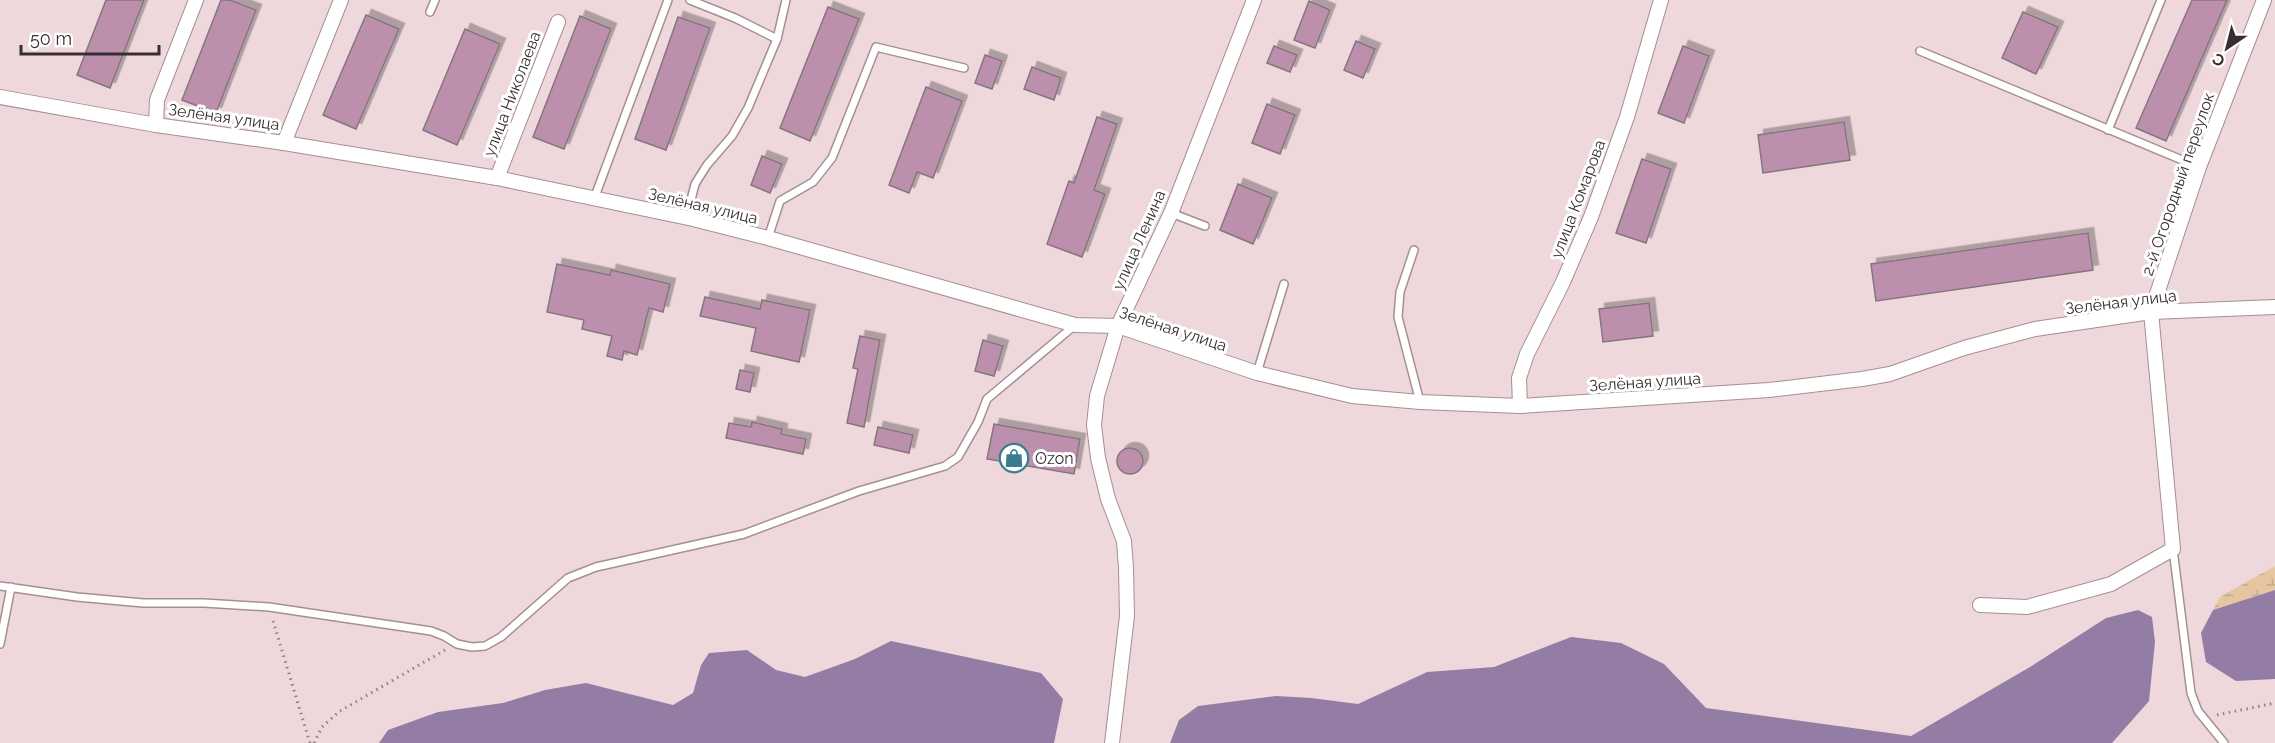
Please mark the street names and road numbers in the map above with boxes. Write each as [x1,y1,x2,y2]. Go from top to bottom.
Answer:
street label: улица Николаева [479,29,545,159]
street label: 2-й Огородный переулок [2138,90,2218,278]
street label: Зелёная улица [167,100,281,134]
street label: улица Комарова [1547,137,1609,261]
street label: Зелёная улица [646,184,760,228]
street label: улица Ленина [1109,187,1169,293]
street label: Зелёная улица [2064,286,2178,318]
street label: Зелёная улица [1117,303,1229,355]
street label: Зелёная улица [1589,369,1701,395]

